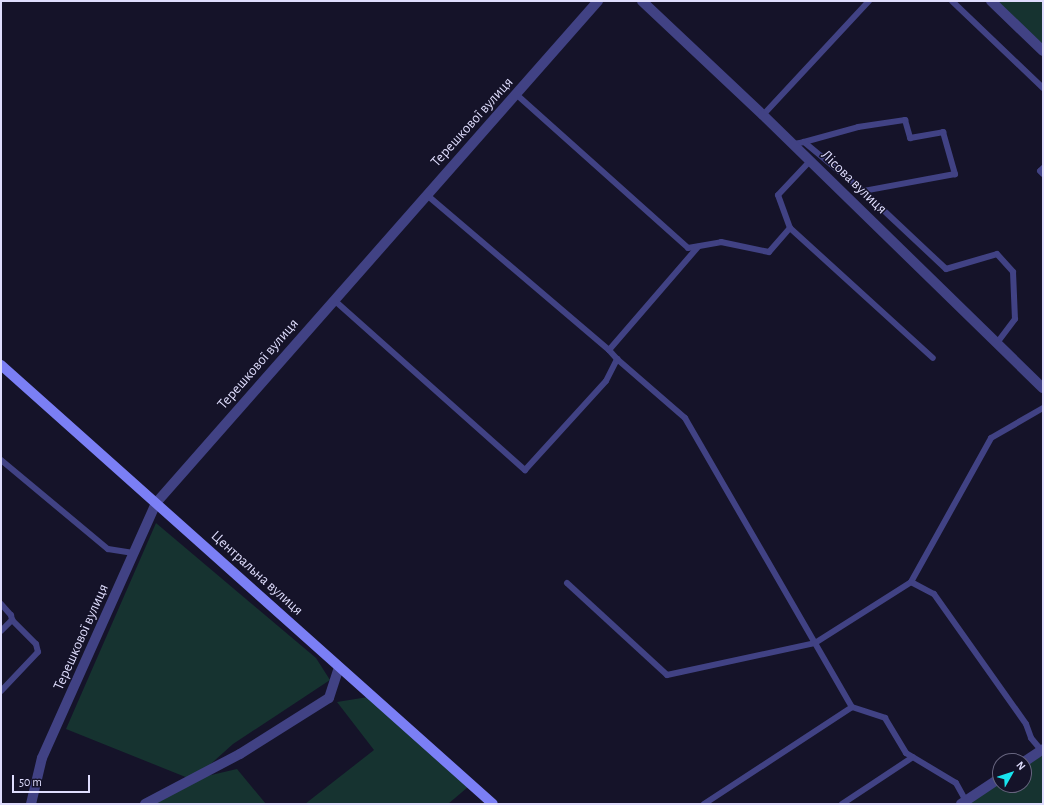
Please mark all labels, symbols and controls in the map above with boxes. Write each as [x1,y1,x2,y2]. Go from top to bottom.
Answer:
street label: Терешкової вулиця [427,73,517,171]
street label: Лісова вулиця [817,146,891,218]
street label: Терешкової вулиця [214,315,302,413]
street label: Центральна вулиця [207,527,307,619]
street label: Терешкової вулиця [49,581,113,693]
north arrow [992,753,1032,793]
text: N [1014,759,1028,772]
scale bar [14,767,92,793]
text: 50 m [19,776,42,788]

